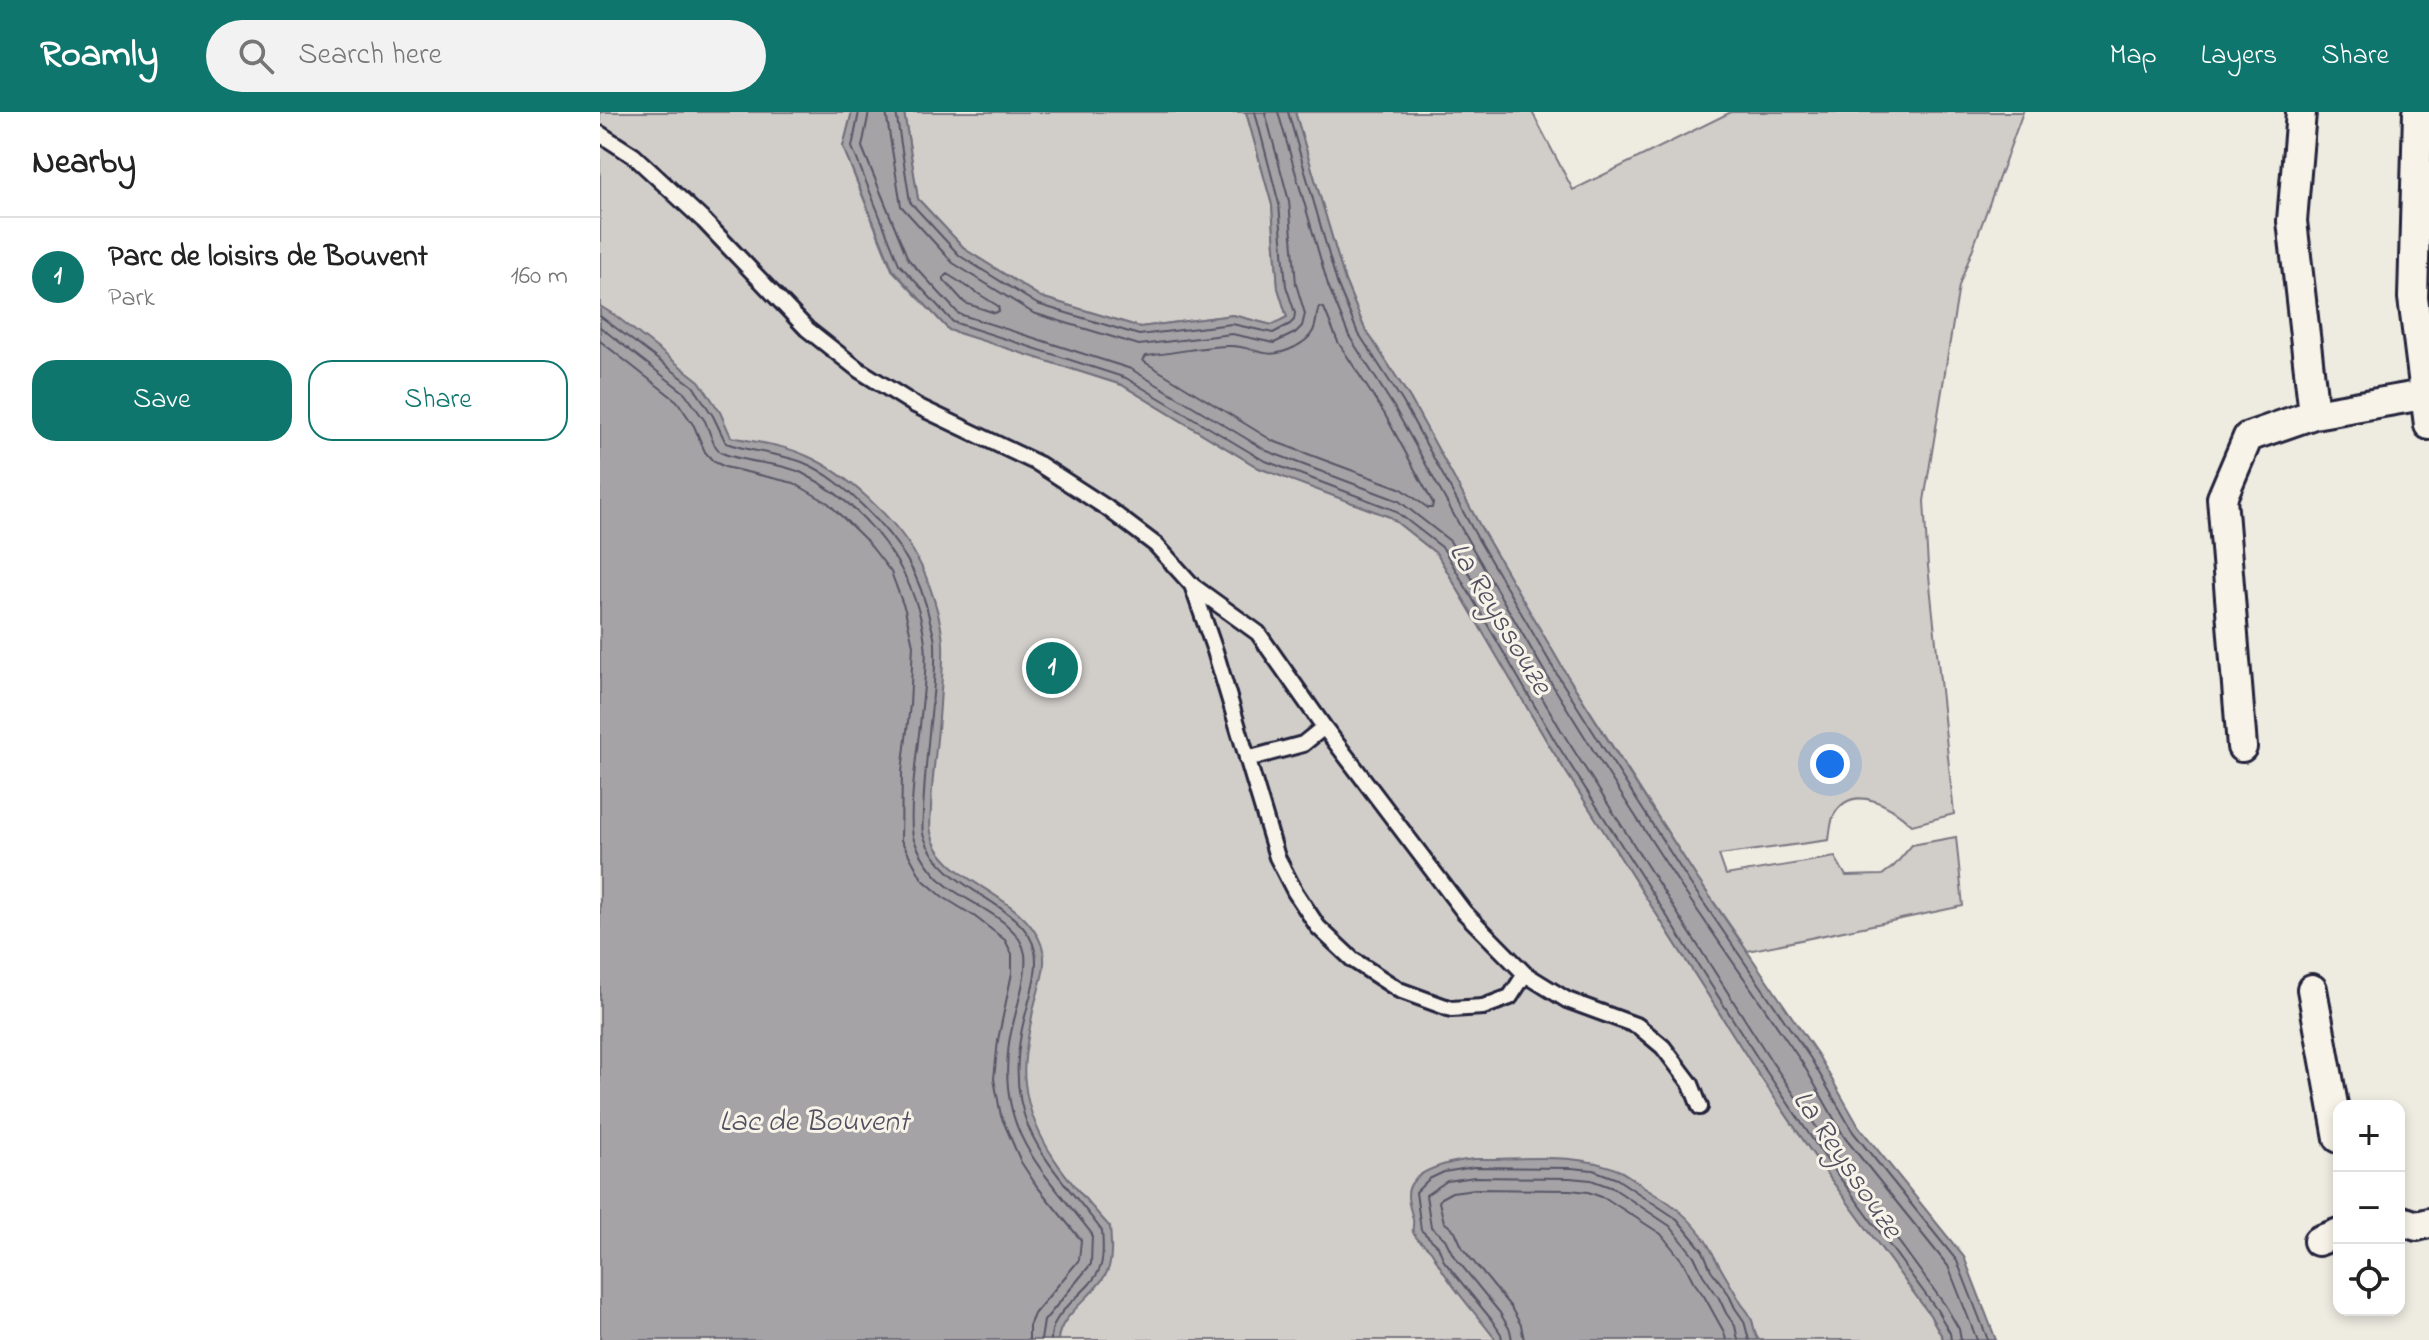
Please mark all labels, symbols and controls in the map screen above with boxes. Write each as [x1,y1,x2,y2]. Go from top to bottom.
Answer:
search box [206,20,766,92]
text: Roamly [40,28,158,84]
icon: search [234,34,278,78]
text: Search here [298,34,442,78]
text: Map [2109,36,2157,77]
text: Layers [2201,36,2277,77]
text: Share [2321,36,2389,77]
text: Nearby [32,139,136,189]
text: Parc de loisirs de Bouvent [108,236,428,280]
text: 1 [54,258,62,296]
text: 160 m [510,258,568,296]
text: Park [108,280,155,318]
button: Save [32,360,292,441]
button: Share [308,360,568,441]
water label: La Reyssouze [1436,534,1563,705]
pin: 1 [1026,638,1078,698]
your location [1810,744,1850,784]
water label: La Reyssouze [1780,1082,1913,1249]
map controls [2333,1100,2405,1316]
button: + [2333,1100,2405,1172]
water label: Lac de Bouvent [719,1101,912,1145]
button: − [2333,1172,2405,1244]
button: locate [2333,1244,2405,1316]

